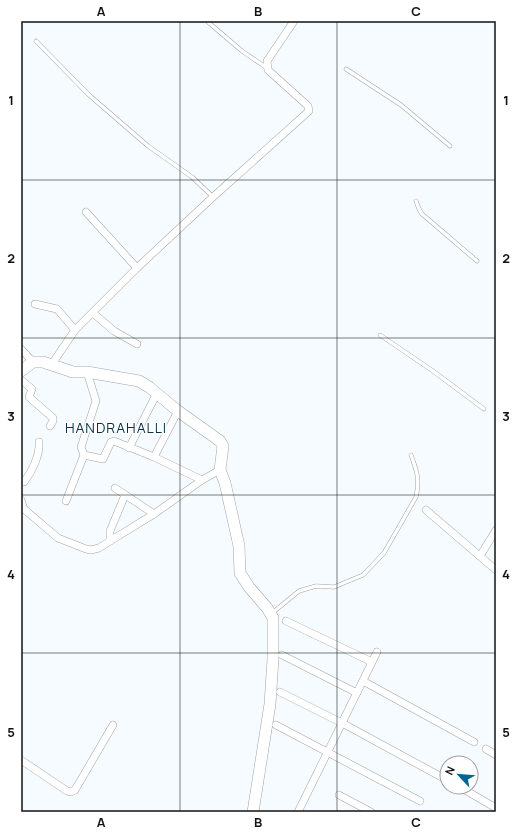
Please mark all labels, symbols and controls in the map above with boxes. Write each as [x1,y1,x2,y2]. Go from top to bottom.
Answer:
text: A [97,2,106,20]
text: B [254,2,262,20]
text: C [411,2,421,20]
text: 1 [8,91,14,109]
text: 1 [503,91,509,109]
text: 2 [7,249,15,267]
text: 2 [502,249,510,267]
text: 3 [7,407,15,425]
text: 3 [502,407,510,425]
district label: HANDRAHALLI [65,418,167,437]
text: 4 [7,565,15,583]
text: 4 [502,565,510,583]
text: 5 [7,723,15,741]
text: 5 [502,723,510,741]
north arrow [439,755,479,795]
text: N [441,763,458,777]
text: A [97,813,106,831]
text: B [254,813,262,831]
text: C [411,813,421,831]

